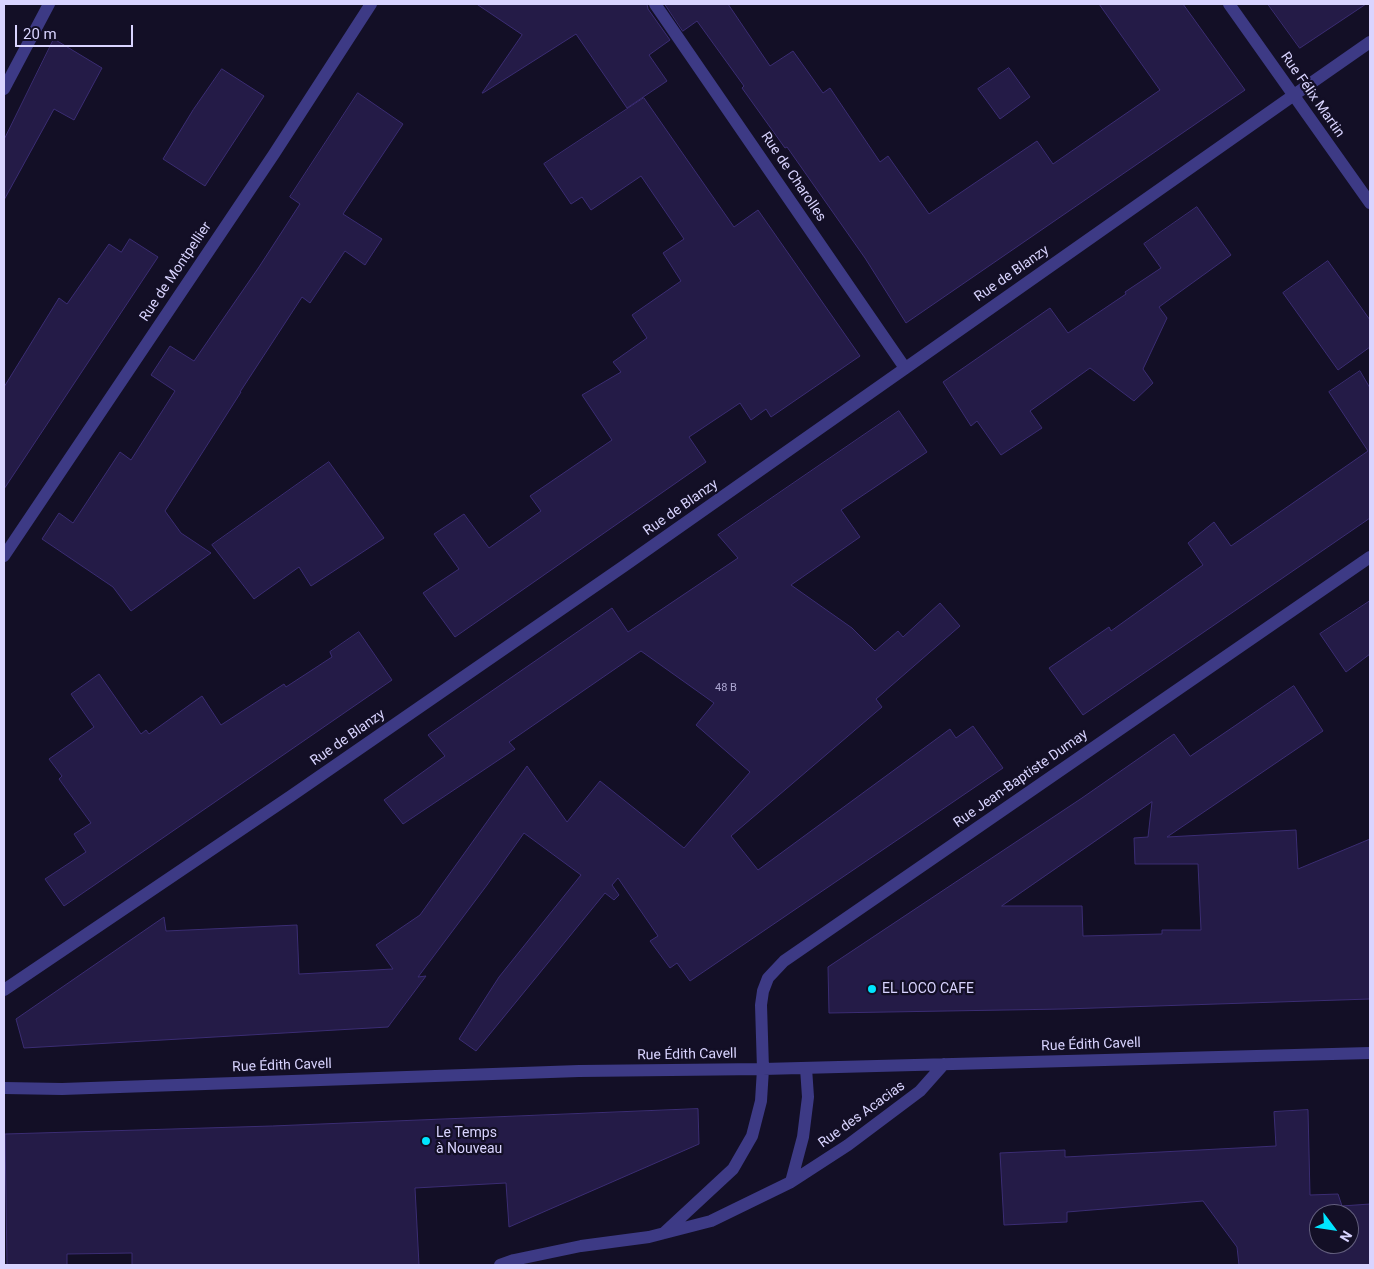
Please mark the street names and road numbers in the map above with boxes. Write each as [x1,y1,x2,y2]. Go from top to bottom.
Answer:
street label: Rue Félix Martin [1276,49,1348,141]
street label: Rue de Charolles [757,129,829,225]
street label: Rue de Montpellier [137,219,215,325]
street label: Rue de Blanzy [972,242,1052,306]
street label: Rue de Blanzy [641,476,721,540]
street label: Rue de Blanzy [308,706,388,770]
street label: Rue Jean-Baptiste Dumay [951,726,1091,832]
street label: Rue Édith Cavell [1041,1035,1141,1055]
street label: Rue Édith Cavell [637,1046,737,1064]
street label: Rue Édith Cavell [232,1056,332,1076]
street label: Rue des Acacias [815,1078,909,1152]

